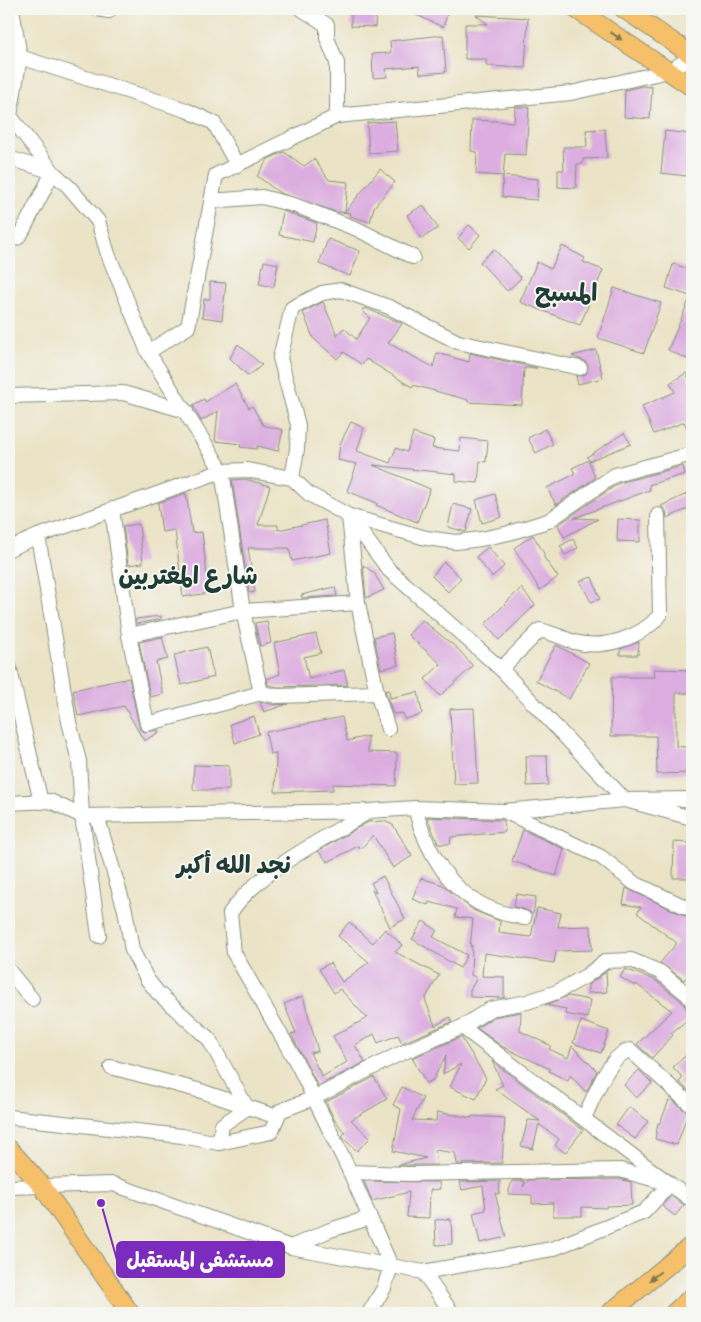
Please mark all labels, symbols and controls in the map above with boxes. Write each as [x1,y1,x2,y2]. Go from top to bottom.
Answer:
one-way arrow [609,31,623,41]
district label: المسبح [535,278,597,308]
district label: شارع المغتربين [118,561,258,593]
district label: نجد الله أكبر [175,850,291,879]
callout: مستشفى المستقبل [117,1242,284,1277]
text: مستشفى المستقبل [126,1248,274,1273]
one-way arrow [648,1270,661,1281]

